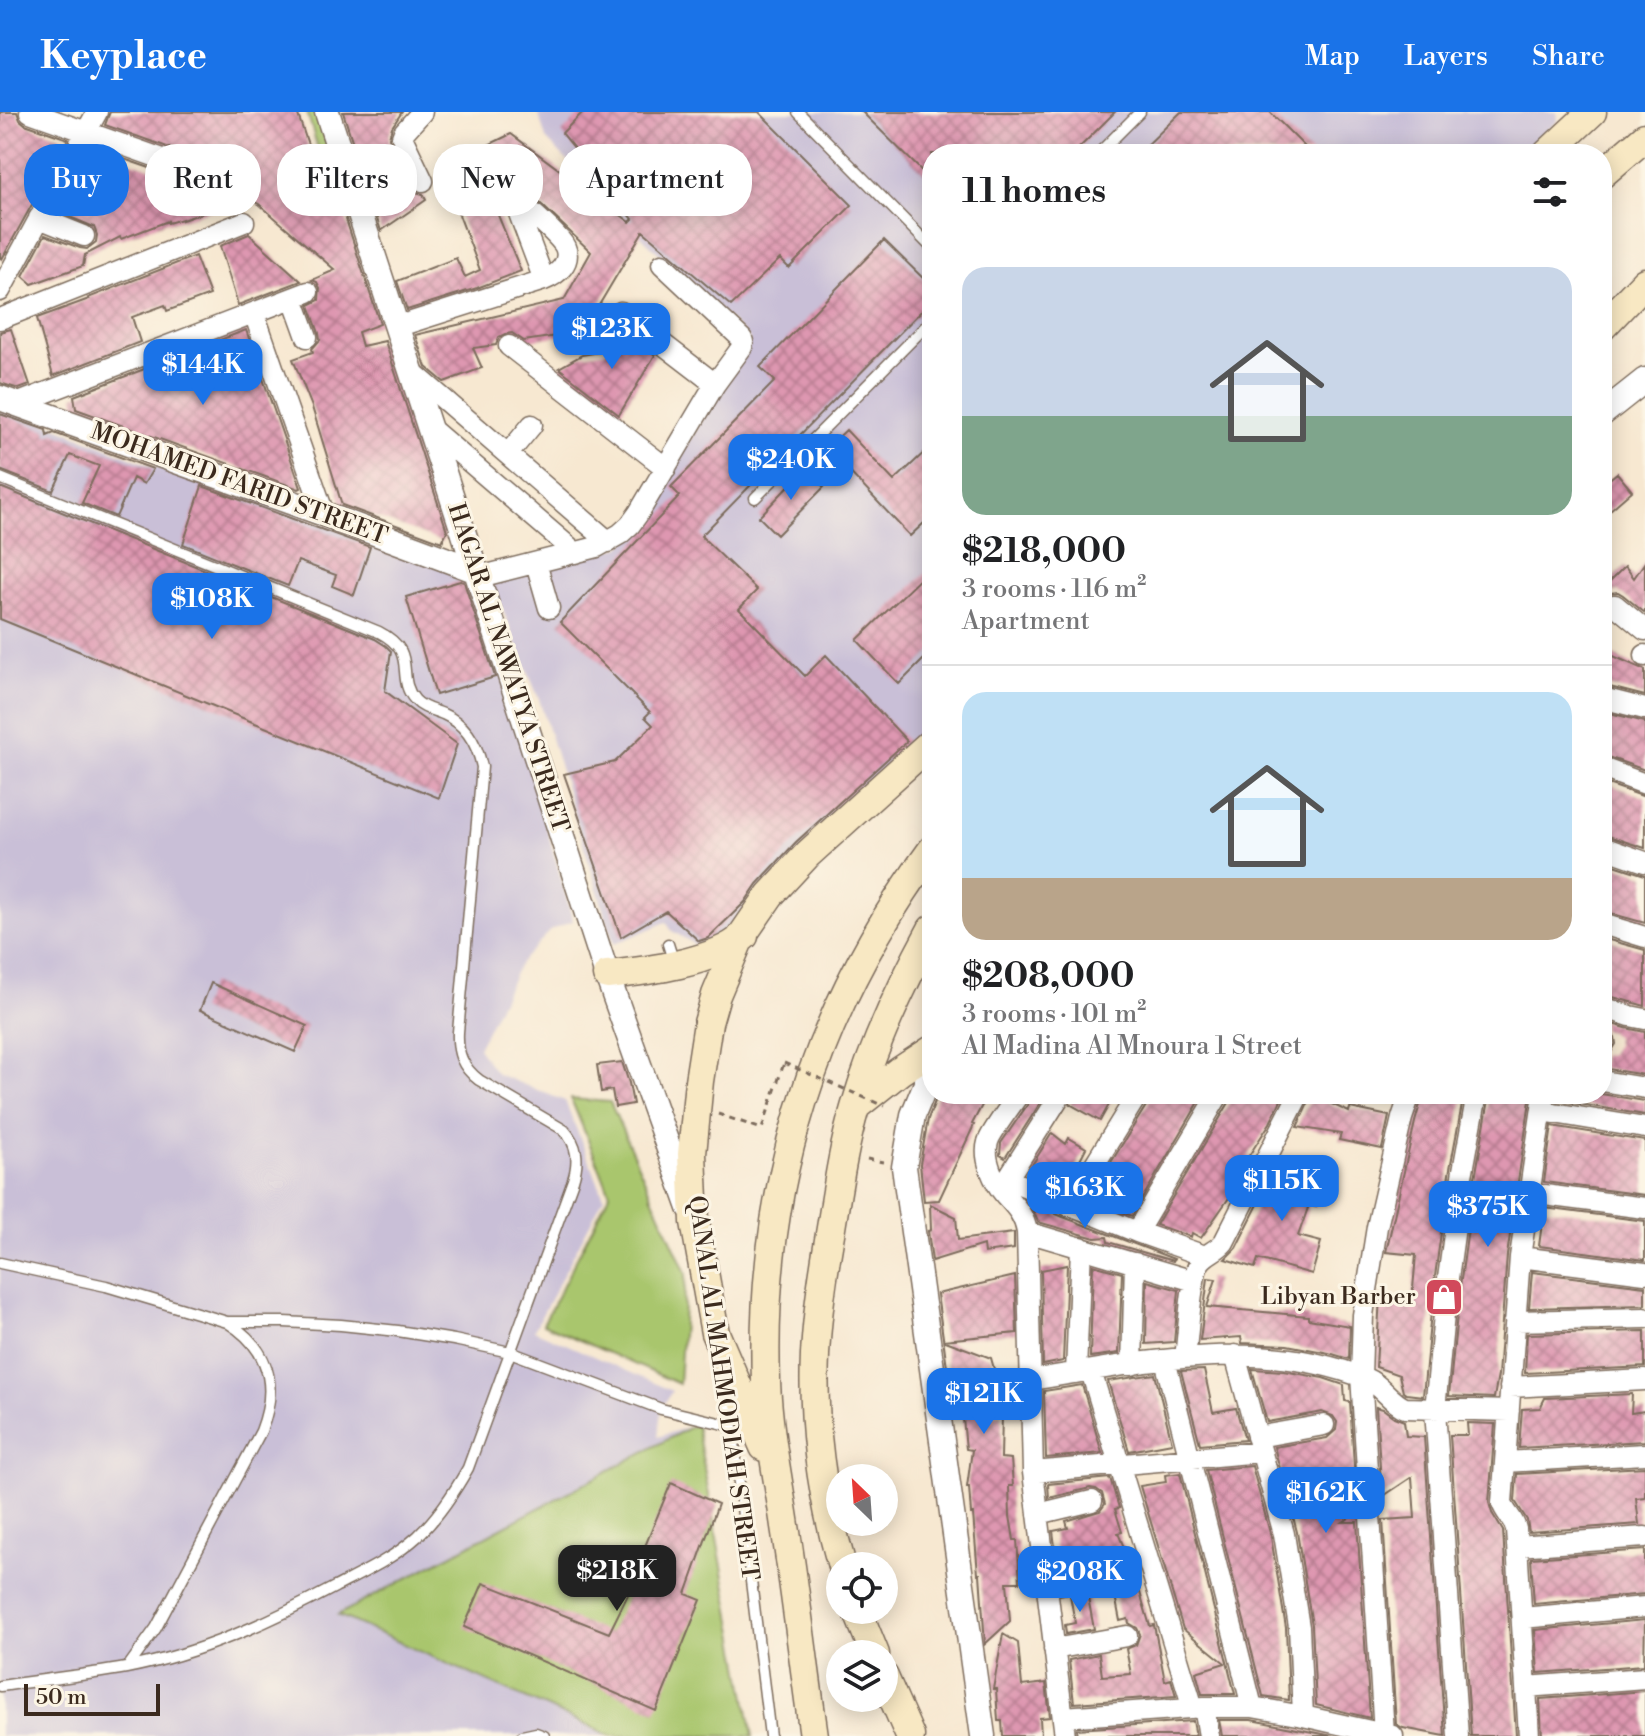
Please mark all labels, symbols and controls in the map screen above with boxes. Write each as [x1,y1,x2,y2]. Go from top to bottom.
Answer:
text: Keyplace [40,33,207,80]
text: Map [1305,39,1360,74]
text: Layers [1404,39,1488,74]
text: Share [1532,39,1605,74]
chip: Buy [24,144,129,216]
chip: Rent [145,144,261,216]
chip: Filters [277,144,417,216]
chip: New [433,144,543,216]
chip: Apartment [559,144,752,216]
icon: filters [1528,170,1572,214]
text: 11 homes [962,171,1106,213]
pin: $123K [556,303,668,371]
text: $123K [571,313,653,345]
icon: home [1195,319,1339,463]
pin: $144K [147,339,259,407]
text: $144K [161,349,245,381]
street label: MOHAMED FARID STREET [87,416,391,552]
pin: $240K [735,434,847,502]
text: $240K [746,444,836,476]
street label: HAGAR AL NAWATYA STREET [441,500,576,836]
text: $218,000 [962,531,1126,573]
pin: $108K [156,573,268,641]
text: 3 rooms · 116 m² [962,573,1146,605]
text: $108K [170,583,254,615]
text: Apartment [962,605,1090,637]
icon: home [1195,744,1339,888]
text: $208,000 [962,956,1134,998]
text: 3 rooms · 101 m² [962,998,1146,1030]
text: Al Madina Al Mnoura 1 Street [962,1030,1302,1062]
pin: $115K [1226,1155,1338,1223]
pin: $163K [1029,1162,1141,1230]
text: $115K [1243,1165,1321,1197]
text: $163K [1045,1172,1125,1204]
pin: $375K [1432,1181,1544,1249]
text: $375K [1447,1191,1529,1223]
street label: QANAL AL MAHMODIAH STREET [681,1194,765,1582]
shop icon: Libyan Barber [1423,1276,1465,1318]
place label: Libyan Barber [1260,1282,1416,1312]
pin: $121K [928,1368,1040,1436]
text: $121K [945,1378,1023,1410]
north arrow [826,1464,898,1536]
map controls [826,1464,898,1712]
pin: $162K [1270,1467,1382,1535]
text: $162K [1286,1477,1366,1509]
pin: $218K [561,1545,673,1613]
pin: $208K [1024,1546,1136,1614]
button: locate [826,1552,898,1624]
text: $218K [576,1555,658,1587]
text: $208K [1036,1556,1124,1588]
button: layers [826,1640,898,1712]
scale bar [24,1680,160,1716]
text: 50 m [36,1684,87,1711]

